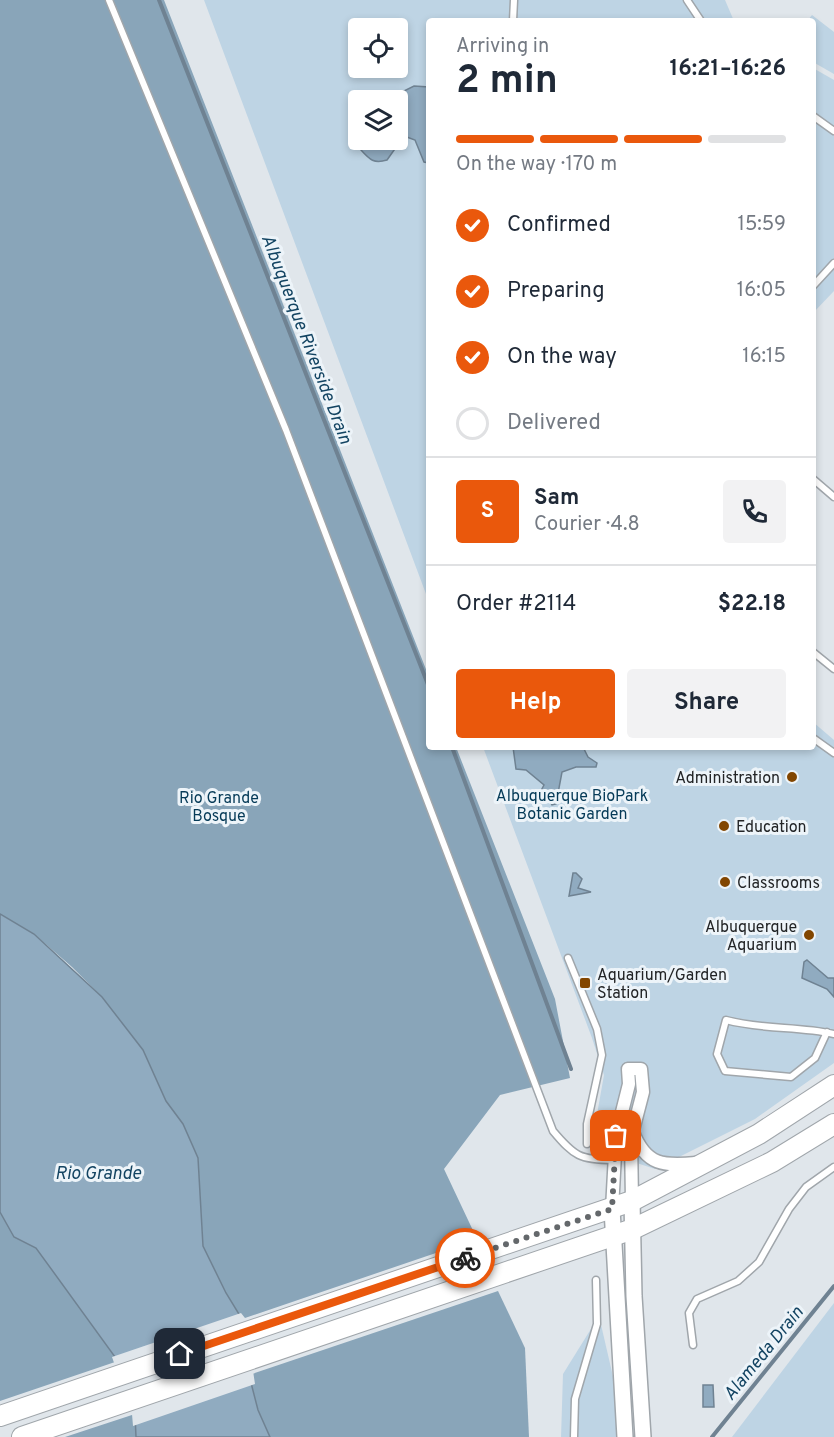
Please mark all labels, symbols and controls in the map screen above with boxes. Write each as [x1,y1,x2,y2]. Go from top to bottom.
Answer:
map controls [348,18,408,150]
button: locate [348,18,408,78]
text: Arriving in [456,34,549,60]
text: 16:21–16:26 [669,56,786,83]
text: 2 min [456,58,558,107]
button: layers [348,90,408,150]
text: On the way · 170 m [456,152,617,178]
icon: check [456,209,489,242]
text: Confirmed [507,212,611,239]
text: 15:59 [737,212,786,238]
water label: Albuquerque Riverside Drain [255,232,356,448]
icon: check [456,275,489,308]
text: Preparing [507,278,605,305]
text: 16:05 [737,278,786,304]
icon: check [456,341,489,374]
text: On the way [507,344,617,371]
text: 16:15 [742,344,786,370]
text: Delivered [507,410,601,437]
button: phone [723,480,786,543]
text: Sam [534,485,579,512]
text: S [481,498,494,525]
text: Courier · 4.8 [534,512,640,538]
text: Order #2114 [456,591,576,618]
text: $22.18 [718,591,786,618]
button: Help [456,669,615,738]
button: Share [627,669,786,738]
place label: Administration [675,769,780,789]
marker: Administration [785,770,799,784]
park label: Albuquerque BioPark Botanic Garden [496,787,648,825]
park label: Rio Grande Bosque [179,789,259,827]
place label: Education [736,818,807,838]
marker: Education [717,819,731,833]
place label: Classrooms [737,874,820,894]
marker: Classrooms [718,875,732,889]
place label: Albuquerque Aquarium [705,918,797,956]
marker: Albuquerque Aquarium [802,928,816,942]
place label: Aquarium/Garden Station [597,966,727,1004]
marker: Aquarium/Garden Station [578,976,592,990]
pin [590,1110,641,1161]
icon: bag [599,1119,632,1152]
water label: Rio Grande [55,1163,142,1186]
courier [435,1228,495,1288]
icon: bike [449,1242,482,1275]
water label: Alameda Drain [719,1302,809,1406]
pin [154,1328,205,1379]
icon: home [163,1337,196,1370]

